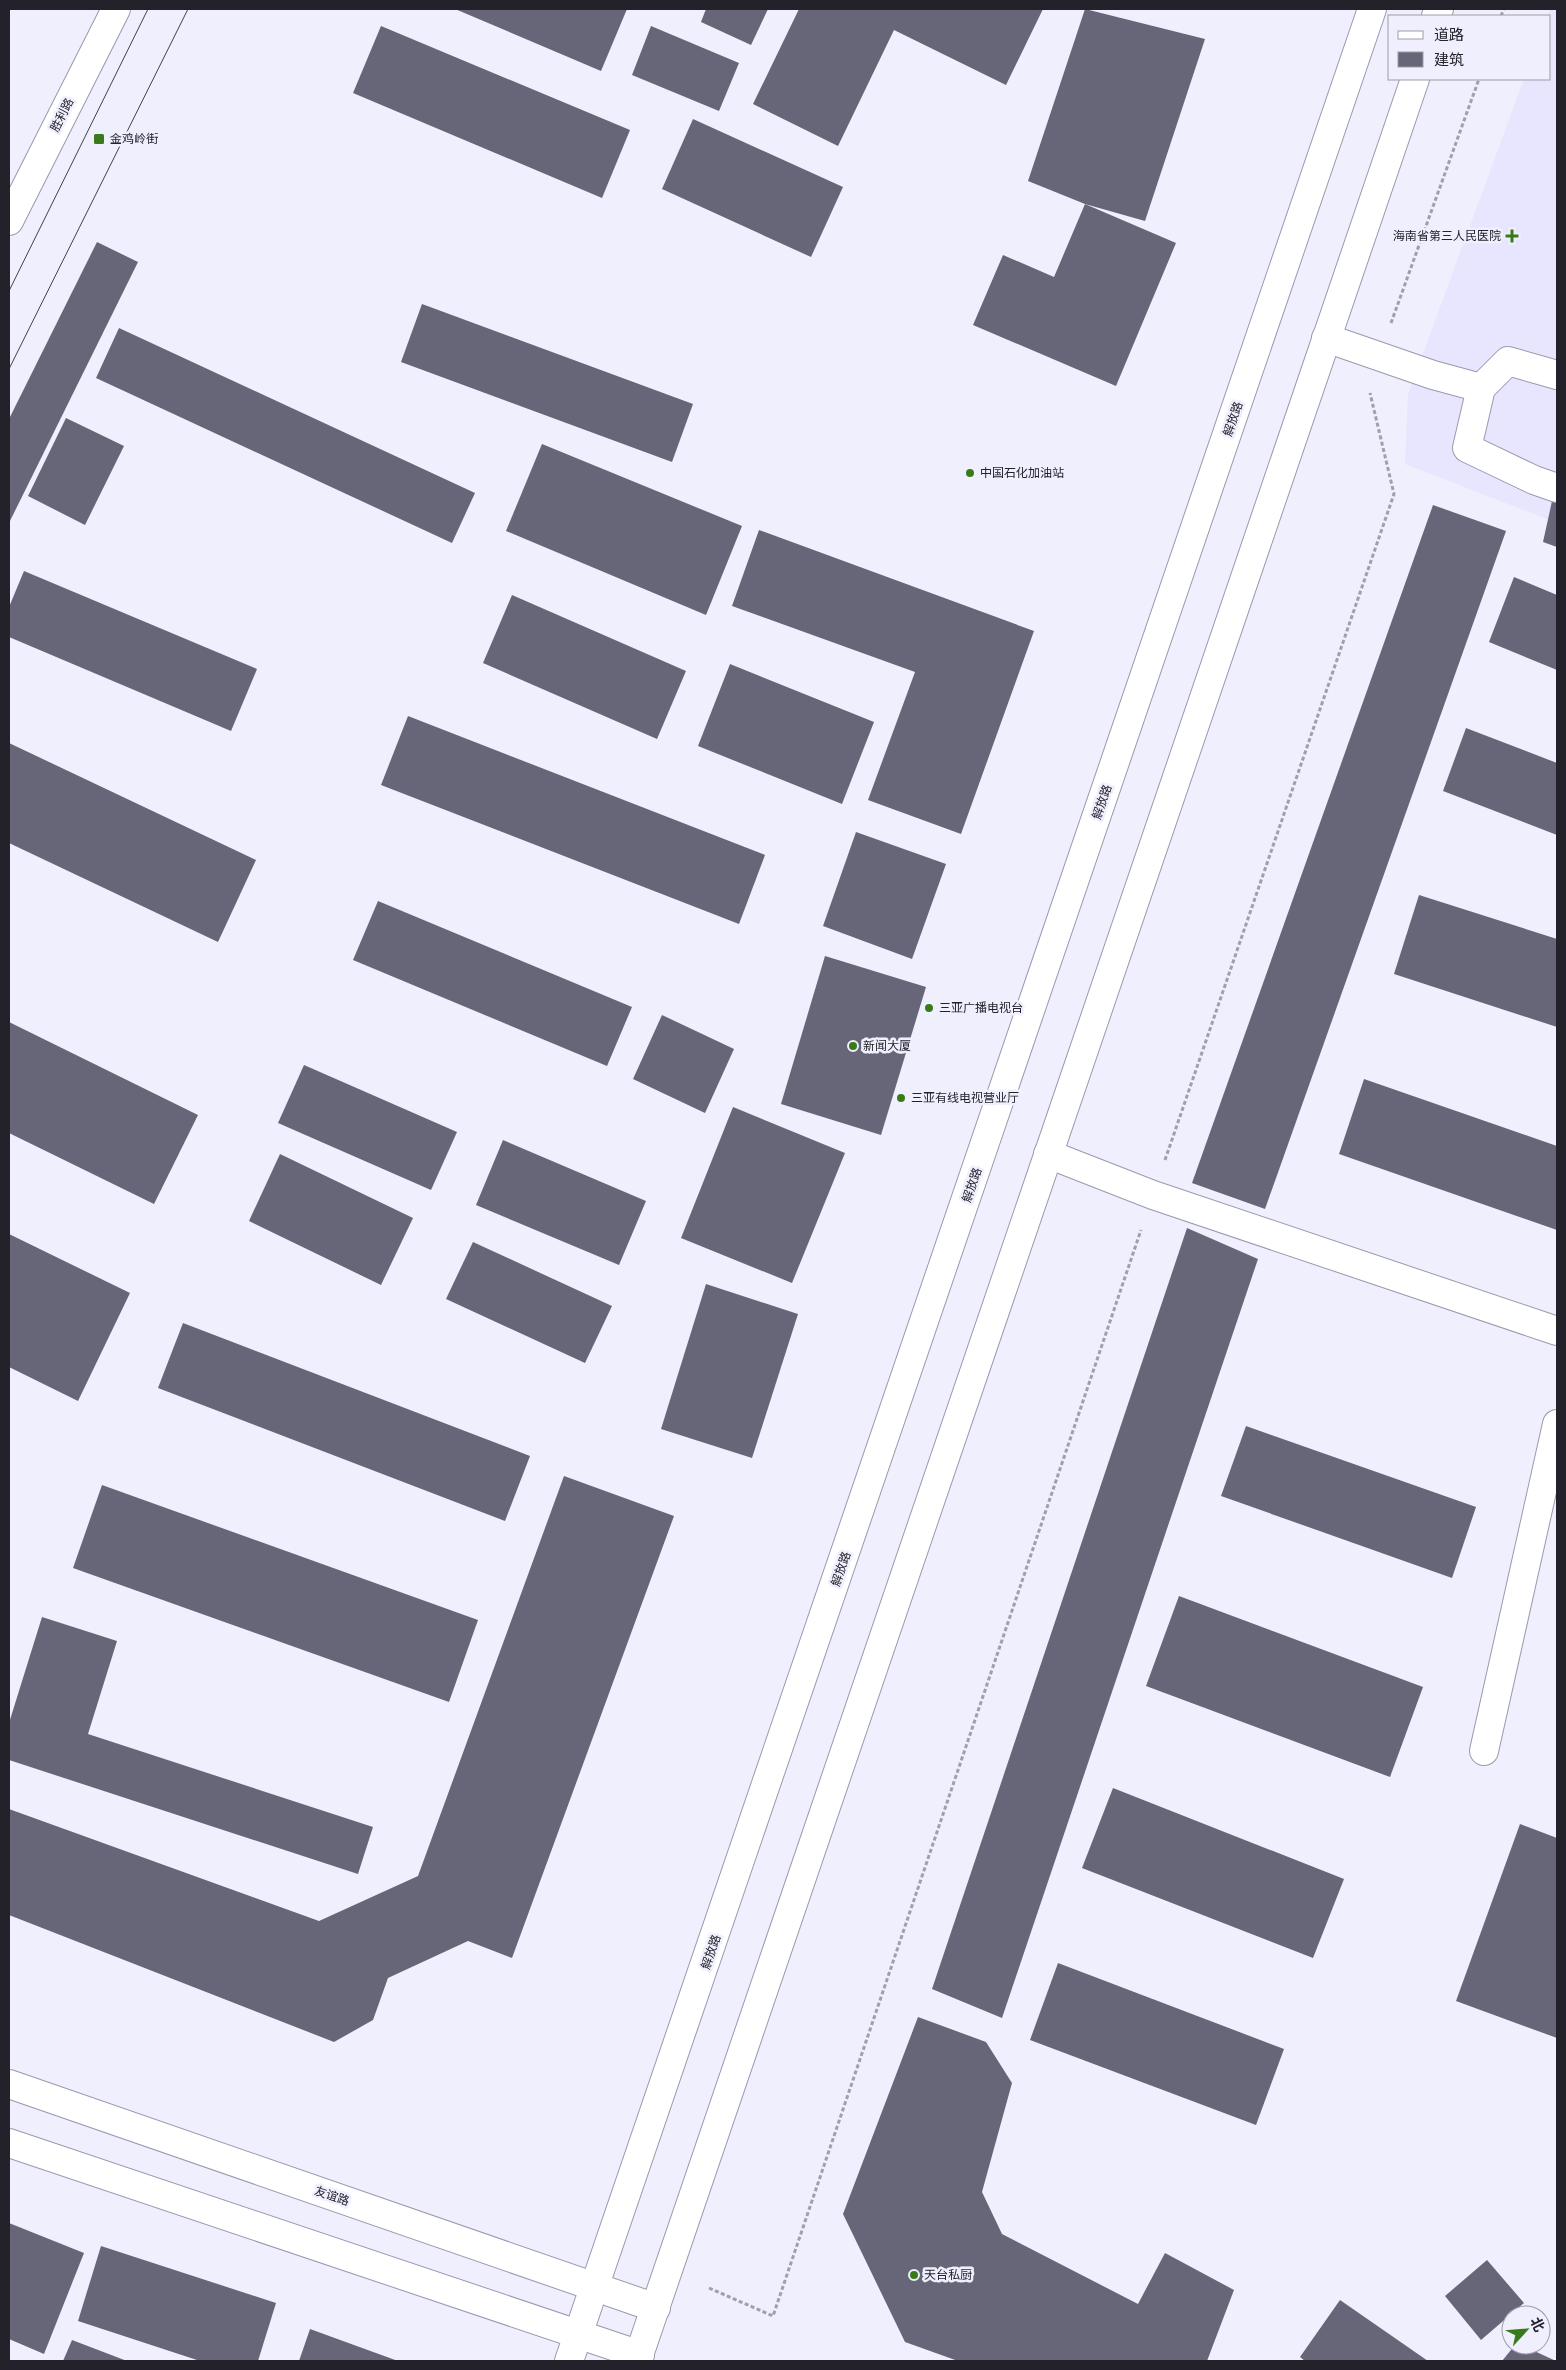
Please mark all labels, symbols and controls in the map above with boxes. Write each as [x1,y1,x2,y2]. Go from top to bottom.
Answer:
legend [1388,15,1551,80]
text: 道路 [1434,26,1464,44]
text: 建筑 [1434,51,1464,69]
street label: 胜利路 [48,96,76,134]
marker: 金鸡岭街 [92,132,106,146]
place label: 金鸡岭街 [110,132,158,146]
place label: 海南省第三人民医院 [1393,229,1501,243]
marker: 海南省第三人民医院 [1505,229,1519,243]
street label: 解放路 [1221,400,1245,438]
place label: 中国石化加油站 [980,466,1064,480]
marker: 中国石化加油站 [964,467,976,479]
street label: 解放路 [1090,783,1114,821]
place label: 三亚广播电视台 [939,1001,1023,1015]
marker: 三亚广播电视台 [923,1002,935,1014]
place label: 新闻大厦 [863,1039,911,1053]
marker: 新闻大厦 [847,1040,859,1052]
place label: 三亚有线电视营业厅 [911,1091,1019,1105]
marker: 三亚有线电视营业厅 [895,1092,907,1104]
street label: 解放路 [960,1166,984,1204]
street label: 解放路 [829,1550,853,1588]
street label: 解放路 [699,1933,723,1971]
street label: 友谊路 [313,2184,351,2208]
place label: 天台私厨 [924,2268,972,2282]
marker: 天台私厨 [908,2269,920,2281]
north arrow [1501,2305,1551,2355]
text: 北 [1527,2315,1548,2334]

